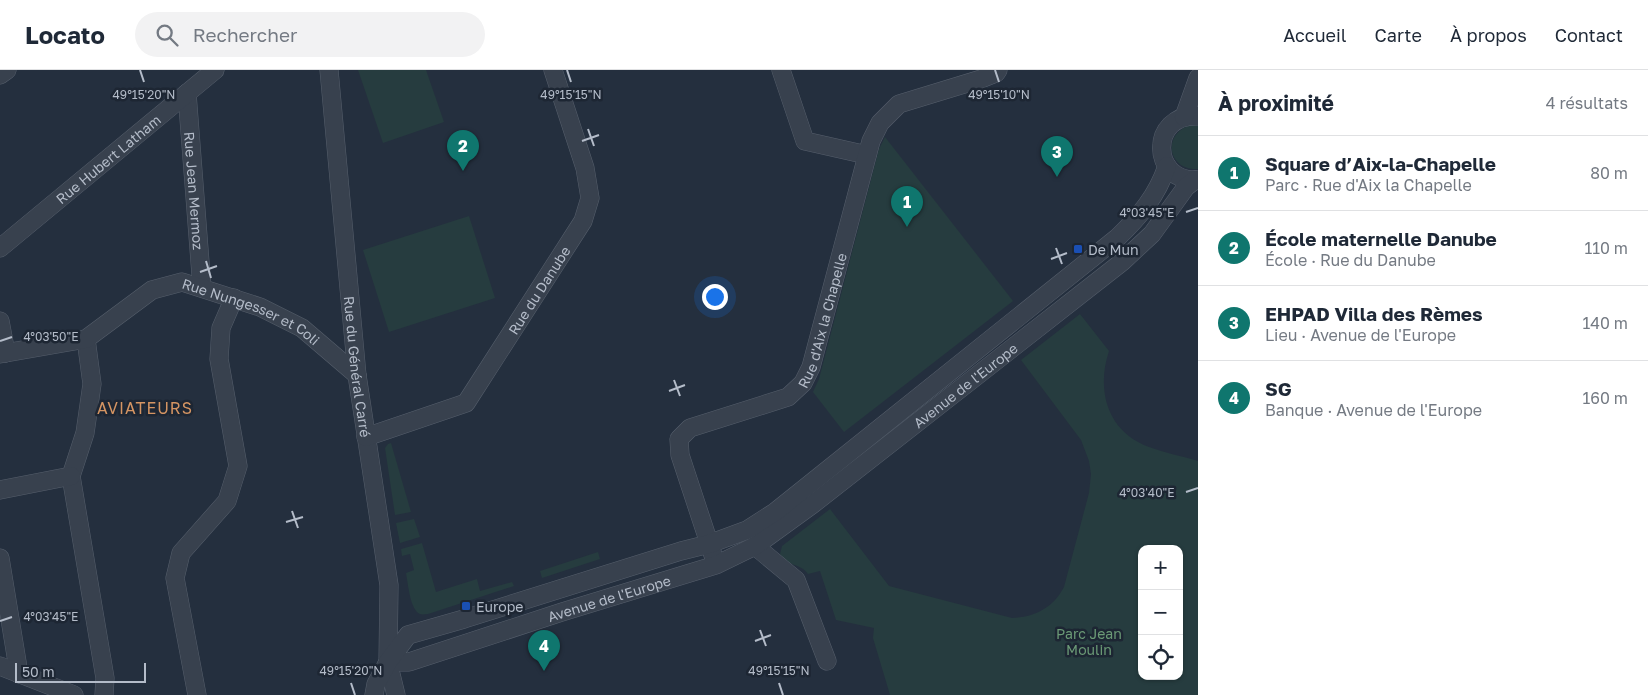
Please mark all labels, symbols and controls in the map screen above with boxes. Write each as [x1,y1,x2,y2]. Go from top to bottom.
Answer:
search box [135,12,485,57]
text: Locato [25,20,105,49]
icon: search [153,21,181,49]
text: Rechercher [193,23,297,46]
text: Accueil [1283,24,1347,46]
text: Carte [1375,24,1422,46]
text: À propos [1450,24,1527,46]
text: Contact [1555,24,1623,46]
text: 49°15'20"N [113,87,175,102]
text: 49°15'15"N [540,87,602,102]
text: 49°15'10"N [968,87,1030,102]
text: À proximité [1218,90,1334,116]
text: 4 résultats [1546,93,1628,113]
street label: Rue Hubert Latham [52,111,164,207]
pin: 2 [447,130,479,171]
street label: Rue Jean Mermoz [181,131,208,251]
pin: 3 [1041,136,1073,177]
text: Square d’Aix-la-Chapelle [1265,152,1496,175]
text: 1 [1230,163,1238,183]
text: 80 m [1590,163,1628,183]
text: Parc · Rue d'Aix la Chapelle [1265,175,1472,195]
pin: 1 [891,186,923,227]
text: 4°03'45"E [1120,205,1174,220]
text: École maternelle Danube [1265,227,1497,250]
text: 2 [1229,238,1239,258]
text: 110 m [1584,238,1628,258]
place label: De Mun [1088,241,1139,258]
street label: Rue du Danube [504,243,573,337]
marker: De Mun [1072,243,1084,255]
text: École · Rue du Danube [1265,250,1436,270]
street label: Rue d'Aix la Chapelle [794,251,849,391]
street label: Rue Nungesser et Coli [180,274,324,348]
your location [702,284,728,310]
street label: Rue du Général Carré [341,295,375,438]
text: EHPAD Villa des Rèmes [1265,302,1483,325]
text: 3 [1229,313,1239,333]
text: 140 m [1582,313,1628,333]
text: Lieu · Avenue de l'Europe [1265,325,1456,345]
text: 4°03'50"E [24,329,78,344]
street label: Avenue de l'Europe [909,339,1021,431]
text: SG [1265,377,1292,400]
text: 4 [1229,388,1239,408]
text: 160 m [1582,388,1628,408]
district label: AVIATEURS [97,398,193,418]
text: Banque · Avenue de l'Europe [1265,400,1482,420]
text: 4°03'40"E [1119,485,1175,500]
map controls [1138,545,1183,680]
button: + [1138,545,1183,590]
street label: Avenue de l'Europe [545,571,672,625]
button: − [1138,590,1183,635]
place label: Europe [476,598,523,615]
marker: Europe [460,600,472,612]
text: 4°03'45"E [24,609,78,624]
park label: Parc Jean Moulin [1056,625,1122,658]
pin: 4 [528,630,560,671]
button: locate [1138,635,1183,680]
scale bar [15,660,146,683]
text: 50 m [22,663,55,680]
text: 49°15'20"N [320,663,382,678]
text: 49°15'15"N [748,663,810,678]

